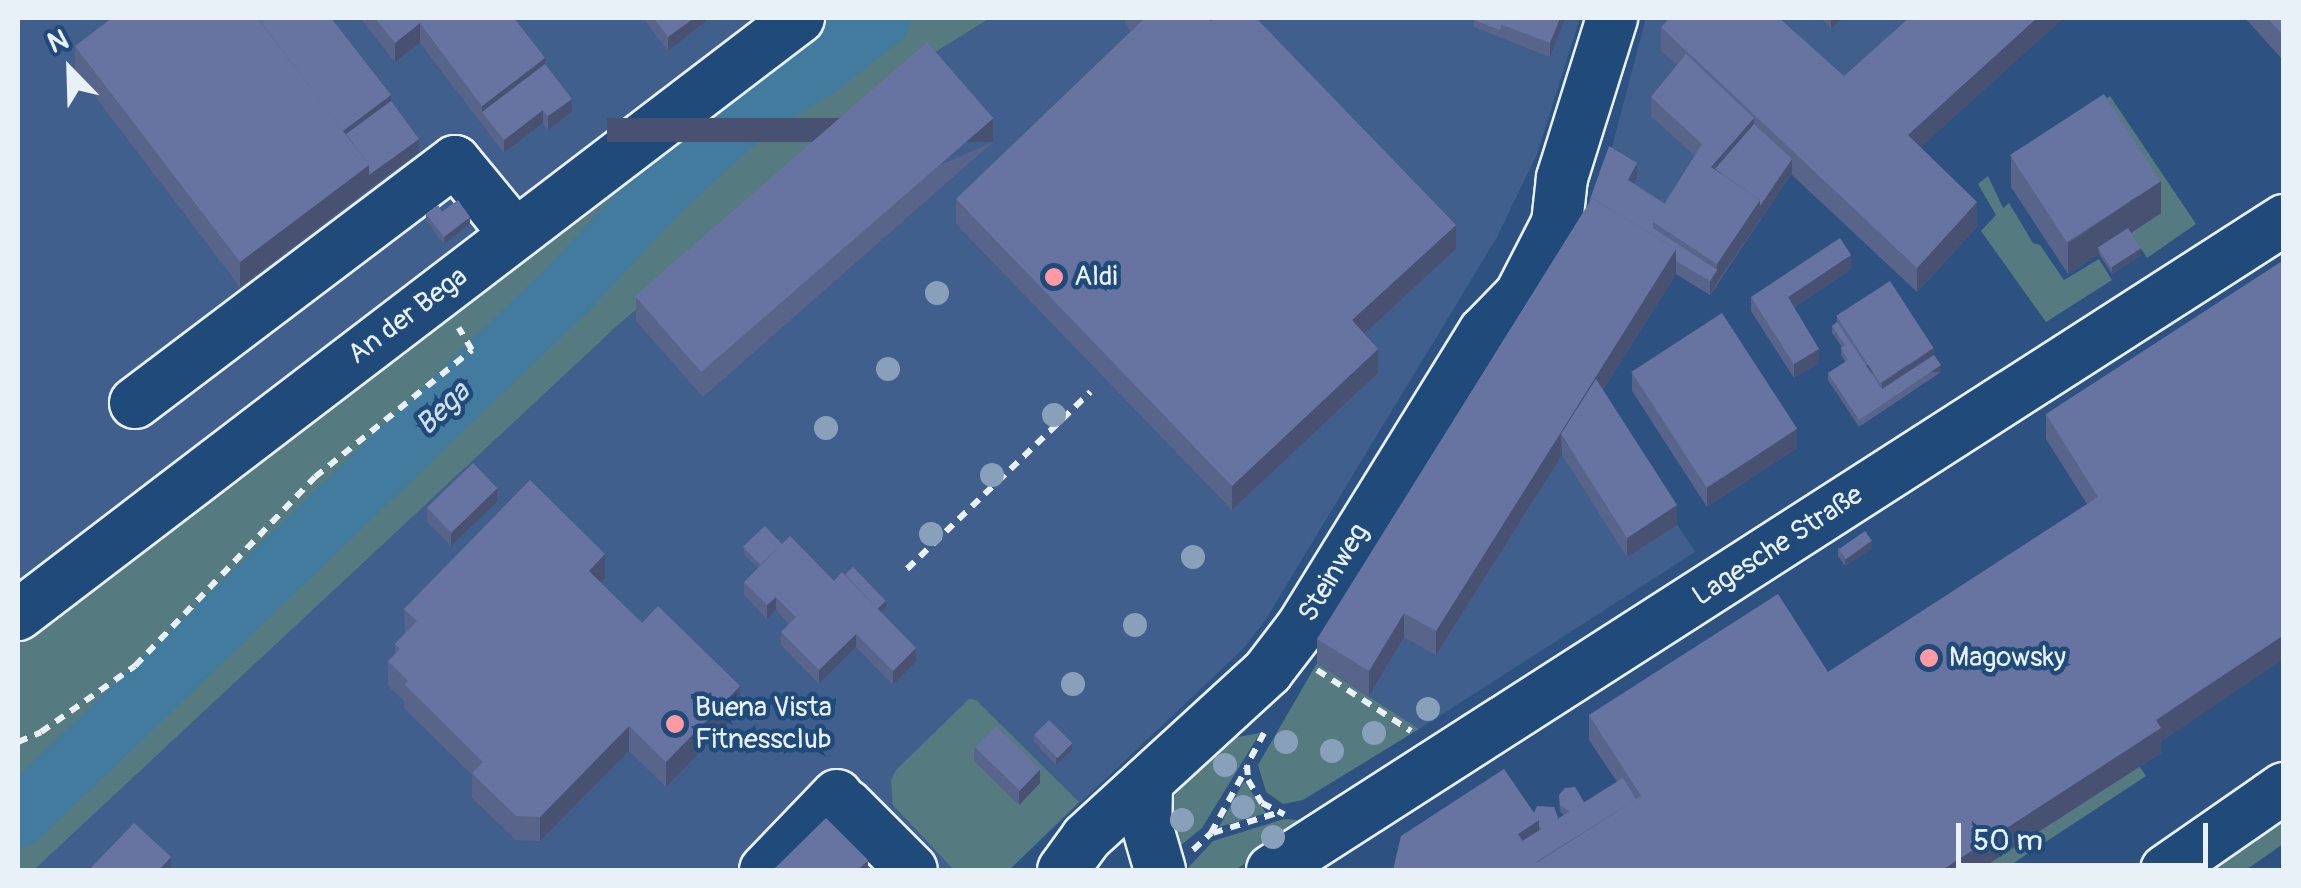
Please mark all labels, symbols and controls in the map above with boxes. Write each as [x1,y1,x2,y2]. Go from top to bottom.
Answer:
north arrow [20,20,120,120]
text: N [43,22,74,62]
street label: An der Bega [342,260,474,372]
place label: Aldi [1074,260,1118,294]
marker: Aldi [1043,266,1065,288]
water label: Bega [409,375,477,443]
street label: Lagesche Straße [1687,478,1869,614]
street label: Steinweg [1292,518,1376,628]
place label: Magowsky [1949,641,2066,675]
marker: Magowsky [1918,647,1940,669]
place label: Buena Vista Fitnessclub [695,691,832,757]
marker: Buena Vista Fitnessclub [664,713,686,735]
scale bar [1961,803,2214,865]
text: 50 m [1973,822,2043,859]

